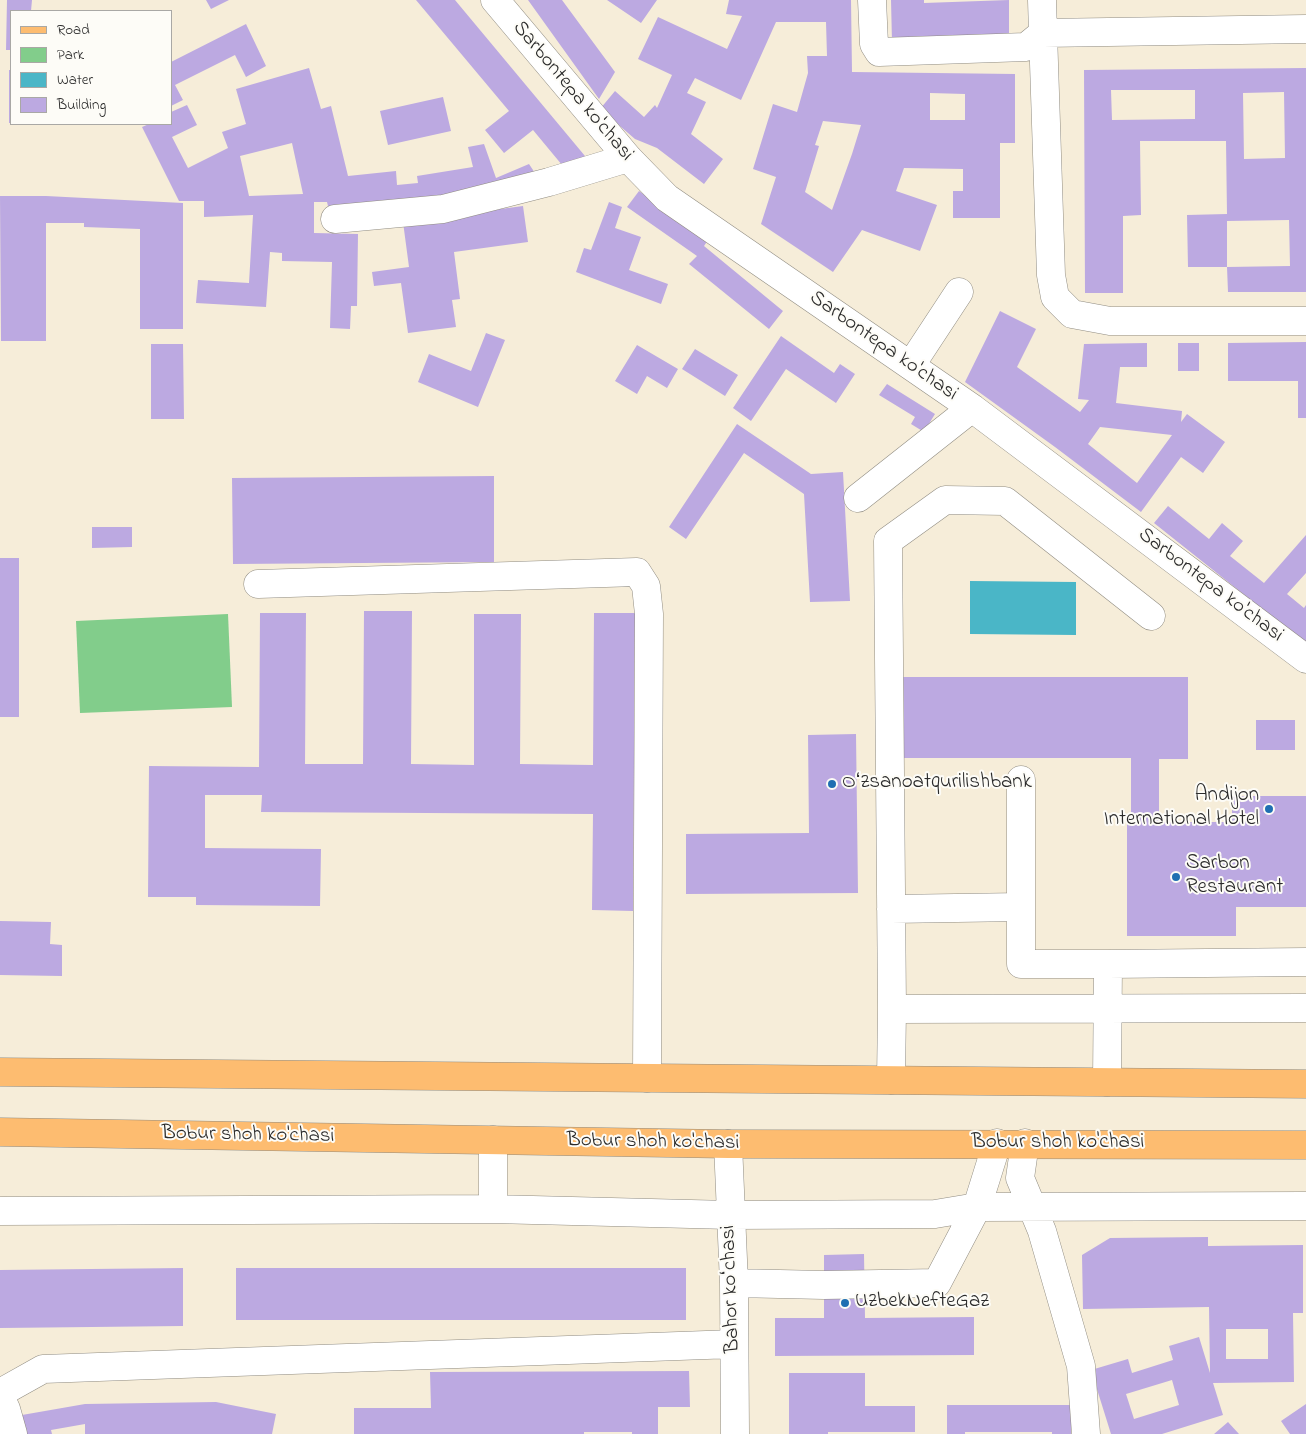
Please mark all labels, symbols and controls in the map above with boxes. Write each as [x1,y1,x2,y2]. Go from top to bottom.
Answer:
legend [10,10,172,125]
street label: Sarbontepa ko'chasi [506,17,638,167]
text: Road [57,19,90,41]
text: Park [57,44,84,66]
text: Water [57,69,93,91]
text: Building [57,94,106,116]
street label: Sarbontepa ko'chasi [804,286,962,408]
street label: Sarbontepa ko'chasi [1132,523,1288,649]
place label: Oʻzsanoatqurilishbank [842,771,1032,797]
marker: Oʻzsanoatqurilishbank [826,778,838,790]
place label: Andijon International Hotel [1104,784,1259,834]
marker: Andijon International Hotel [1263,803,1275,815]
place label: Sarbon Restaurant [1186,852,1283,902]
marker: Sarbon Restaurant [1170,871,1182,883]
street label: Bobur shoh ko'chasi [161,1122,335,1150]
street label: Bobur shoh ko'chasi [566,1129,740,1157]
street label: Bobur shoh ko'chasi [972,1131,1144,1157]
street label: Bahor koʻchasi [717,1225,747,1353]
place label: UzbekNefteGaz [855,1290,989,1316]
marker: UzbekNefteGaz [839,1297,851,1309]

